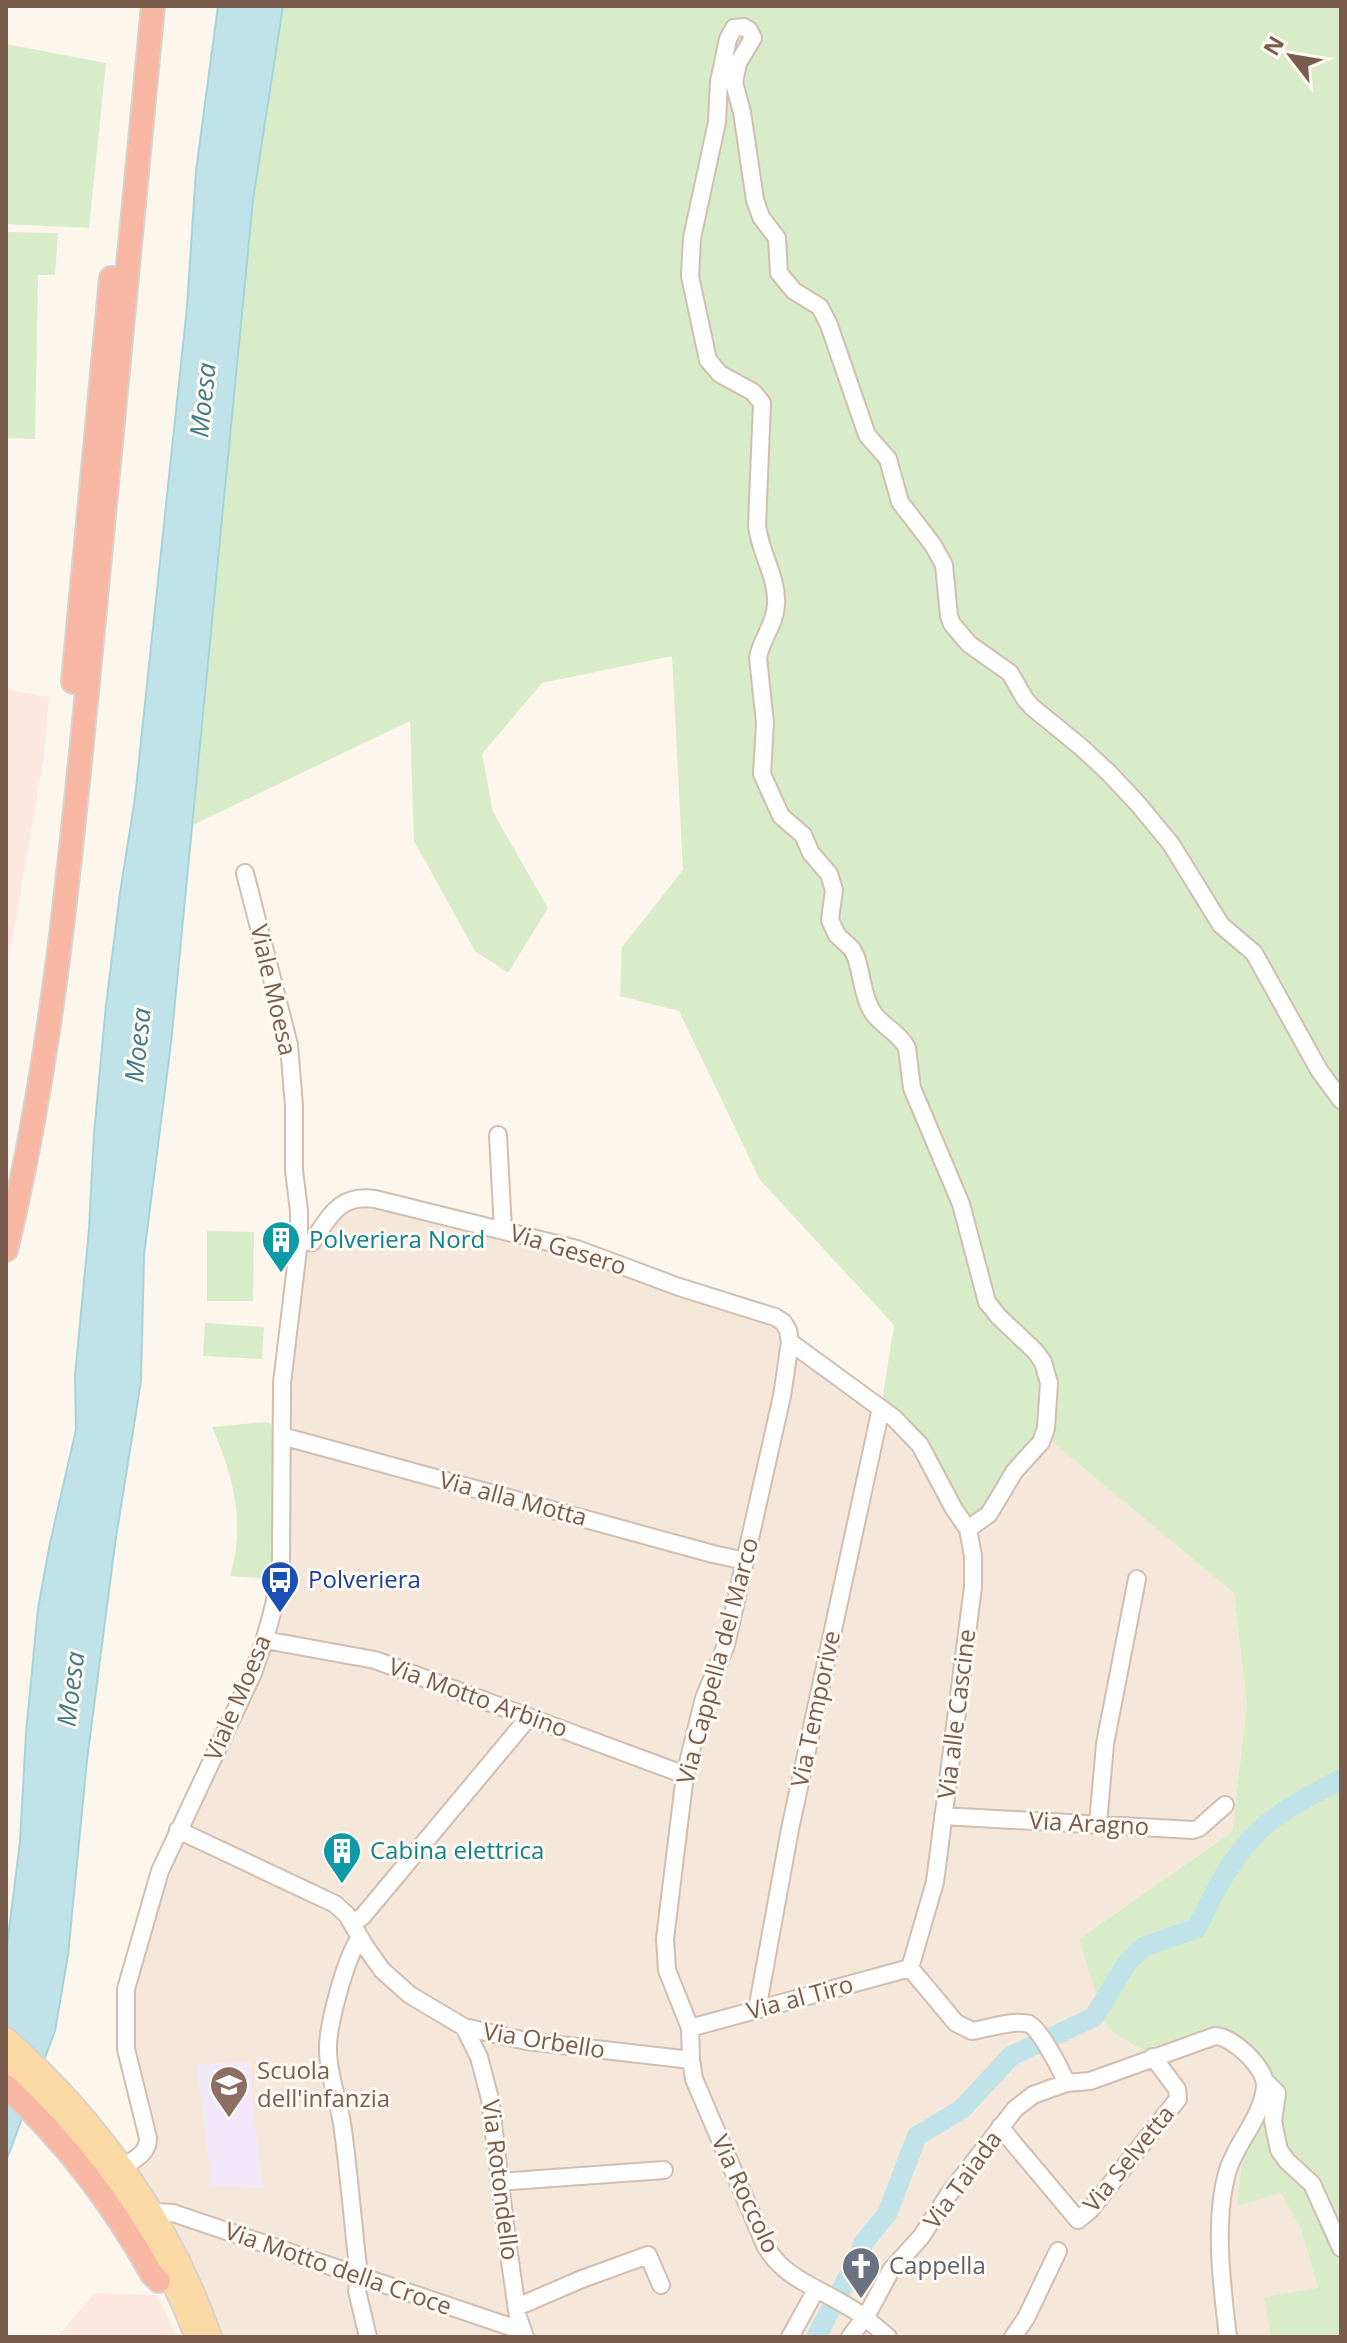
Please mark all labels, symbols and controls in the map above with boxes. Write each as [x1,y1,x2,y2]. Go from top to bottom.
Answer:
north arrow [1251,16,1331,96]
text: N [1256,30,1290,61]
water label: Moesa [180,360,224,439]
street label: Viale Moesa [243,921,306,1059]
water label: Moesa [115,1005,159,1084]
street label: Via Gesero [506,1215,631,1282]
building icon: Polveriera Nord [260,1219,302,1274]
place label: Polveriera Nord [309,1222,485,1255]
street label: Via alla Motta [436,1462,591,1533]
street label: Via Cappella del Marco [668,1534,765,1788]
bus stop icon: Polveriera [259,1559,301,1614]
place label: Polveriera [308,1562,421,1595]
street label: Via Temporive [782,1627,847,1790]
street label: Via alle Cascine [929,1627,982,1801]
street label: Viale Moesa [195,1629,278,1765]
water label: Moesa [48,1649,92,1728]
street label: Via Motto Arbino [384,1649,573,1744]
street label: Via Aragno [1028,1803,1150,1842]
building icon: Cabina elettrica [321,1830,363,1885]
place label: Cabina elettrica [370,1833,544,1866]
street label: Via al Tiro [743,1966,857,2027]
street label: Via Orbello [481,2014,608,2065]
place label: Scuola dell'infanzia [257,2053,390,2114]
school or university icon: Scuola dell'infanzia [208,2064,250,2119]
street label: Via Rotondello [475,2098,528,2262]
street label: Via Selvetta [1075,2098,1181,2218]
street label: Via Taiada [915,2123,1009,2235]
street label: Via Roccolo [705,2129,788,2258]
street label: Via Motto della Croce [221,2213,456,2322]
church icon: Cappella [840,2245,882,2300]
place label: Cappella [889,2248,986,2281]

